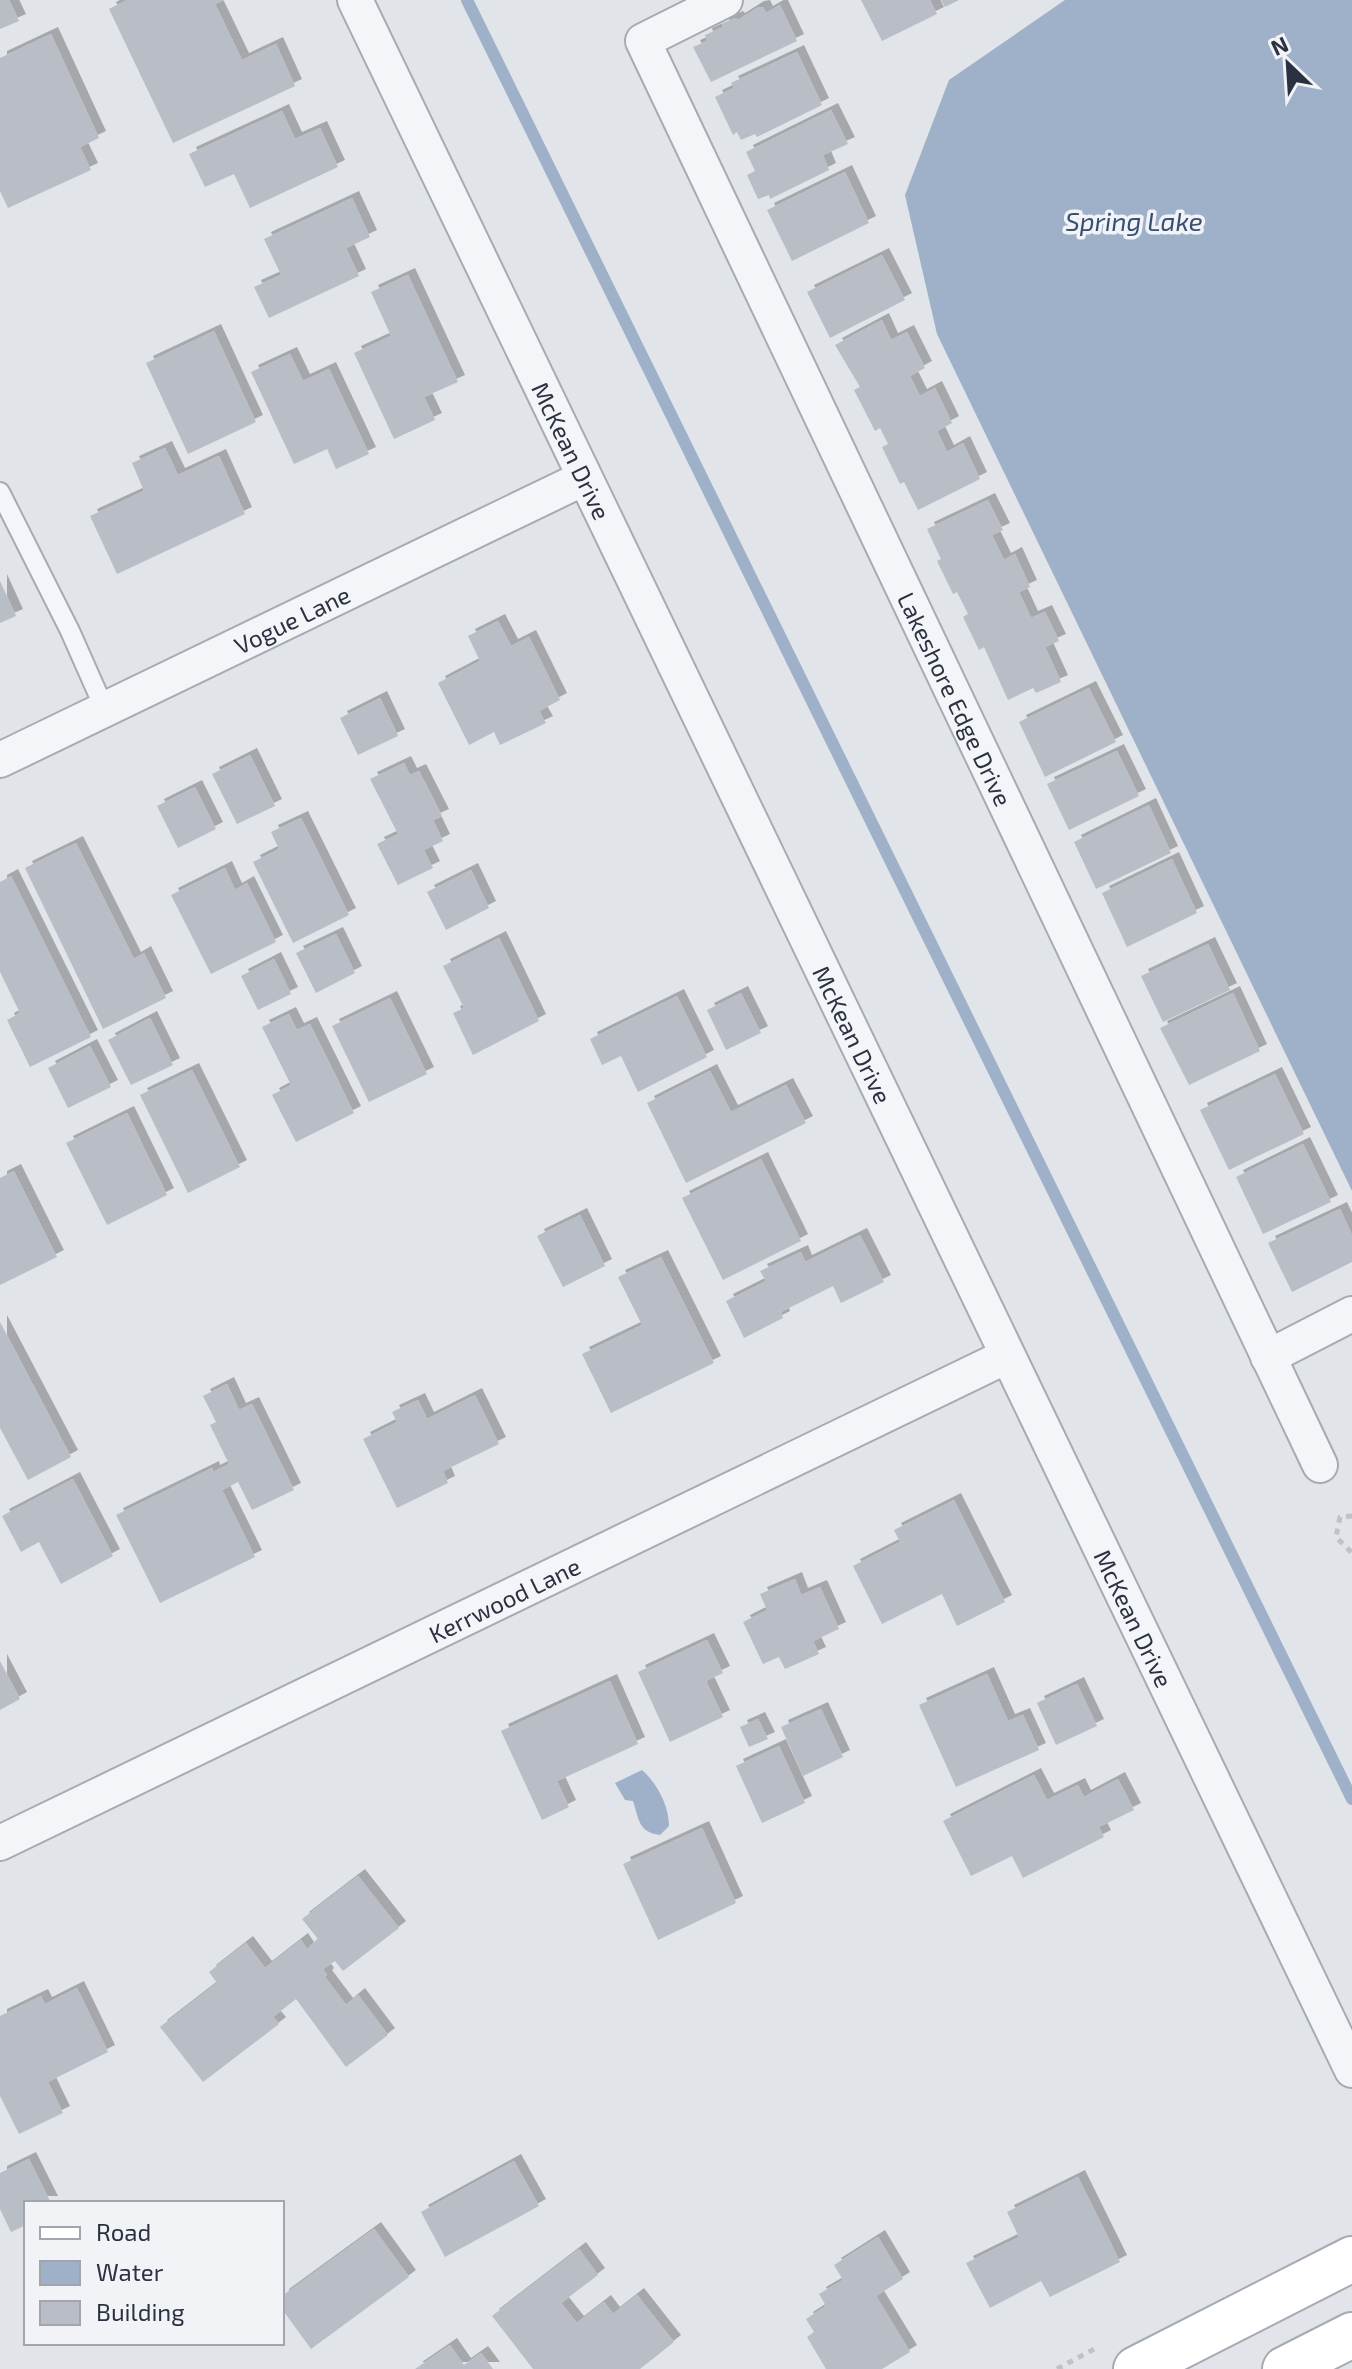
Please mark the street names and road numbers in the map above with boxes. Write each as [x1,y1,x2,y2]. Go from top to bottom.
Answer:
street label: McKean Drive [527,377,617,524]
street label: Vogue Lane [229,579,354,659]
street label: Lakeshore Edge Drive [893,587,1019,810]
street label: McKean Drive [808,961,899,1108]
street label: McKean Drive [1089,1545,1180,1692]
street label: Kerrwood Lane [424,1550,585,1648]

